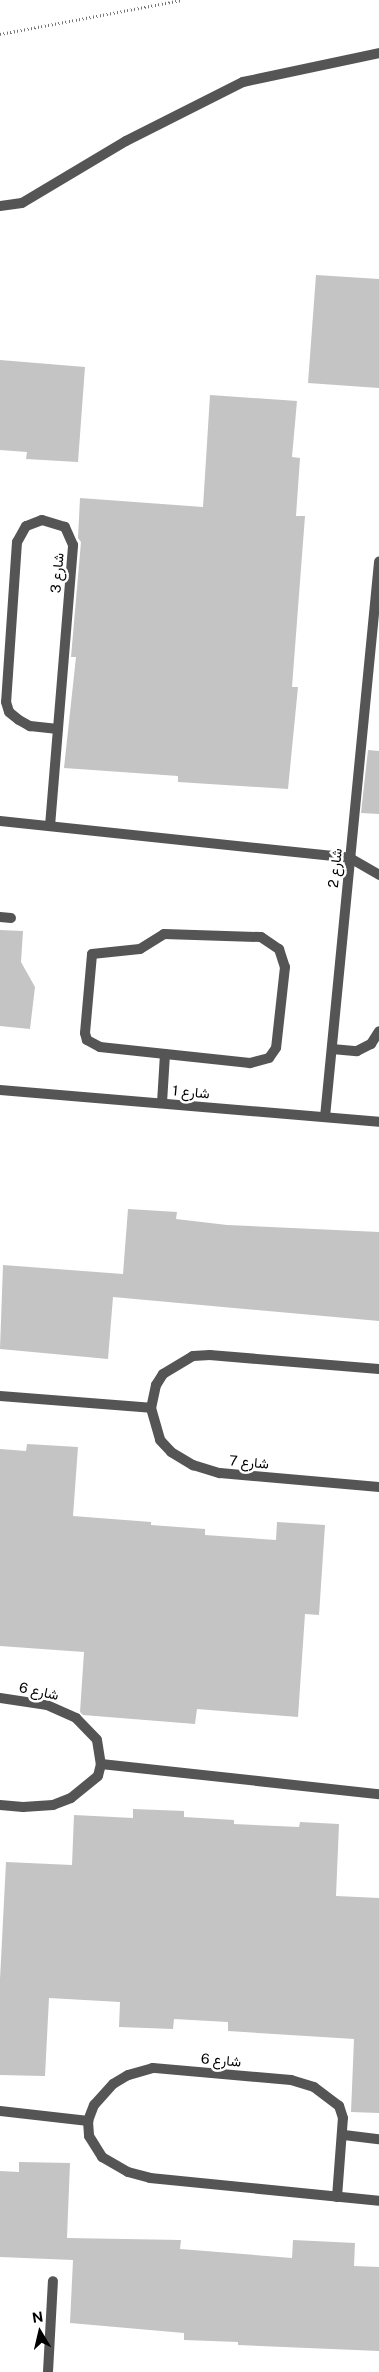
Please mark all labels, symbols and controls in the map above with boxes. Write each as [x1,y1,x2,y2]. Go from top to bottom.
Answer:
street label: شارع 3 [47,552,67,594]
street label: شارع 2 [325,847,345,889]
street label: شارع 1 [172,1082,210,1102]
street label: شارع 7 [228,1452,270,1472]
street label: شارع 6 [18,1679,60,1703]
street label: شارع 6 [200,2050,242,2070]
north arrow [15,2307,65,2357]
text: N [31,2308,44,2326]

